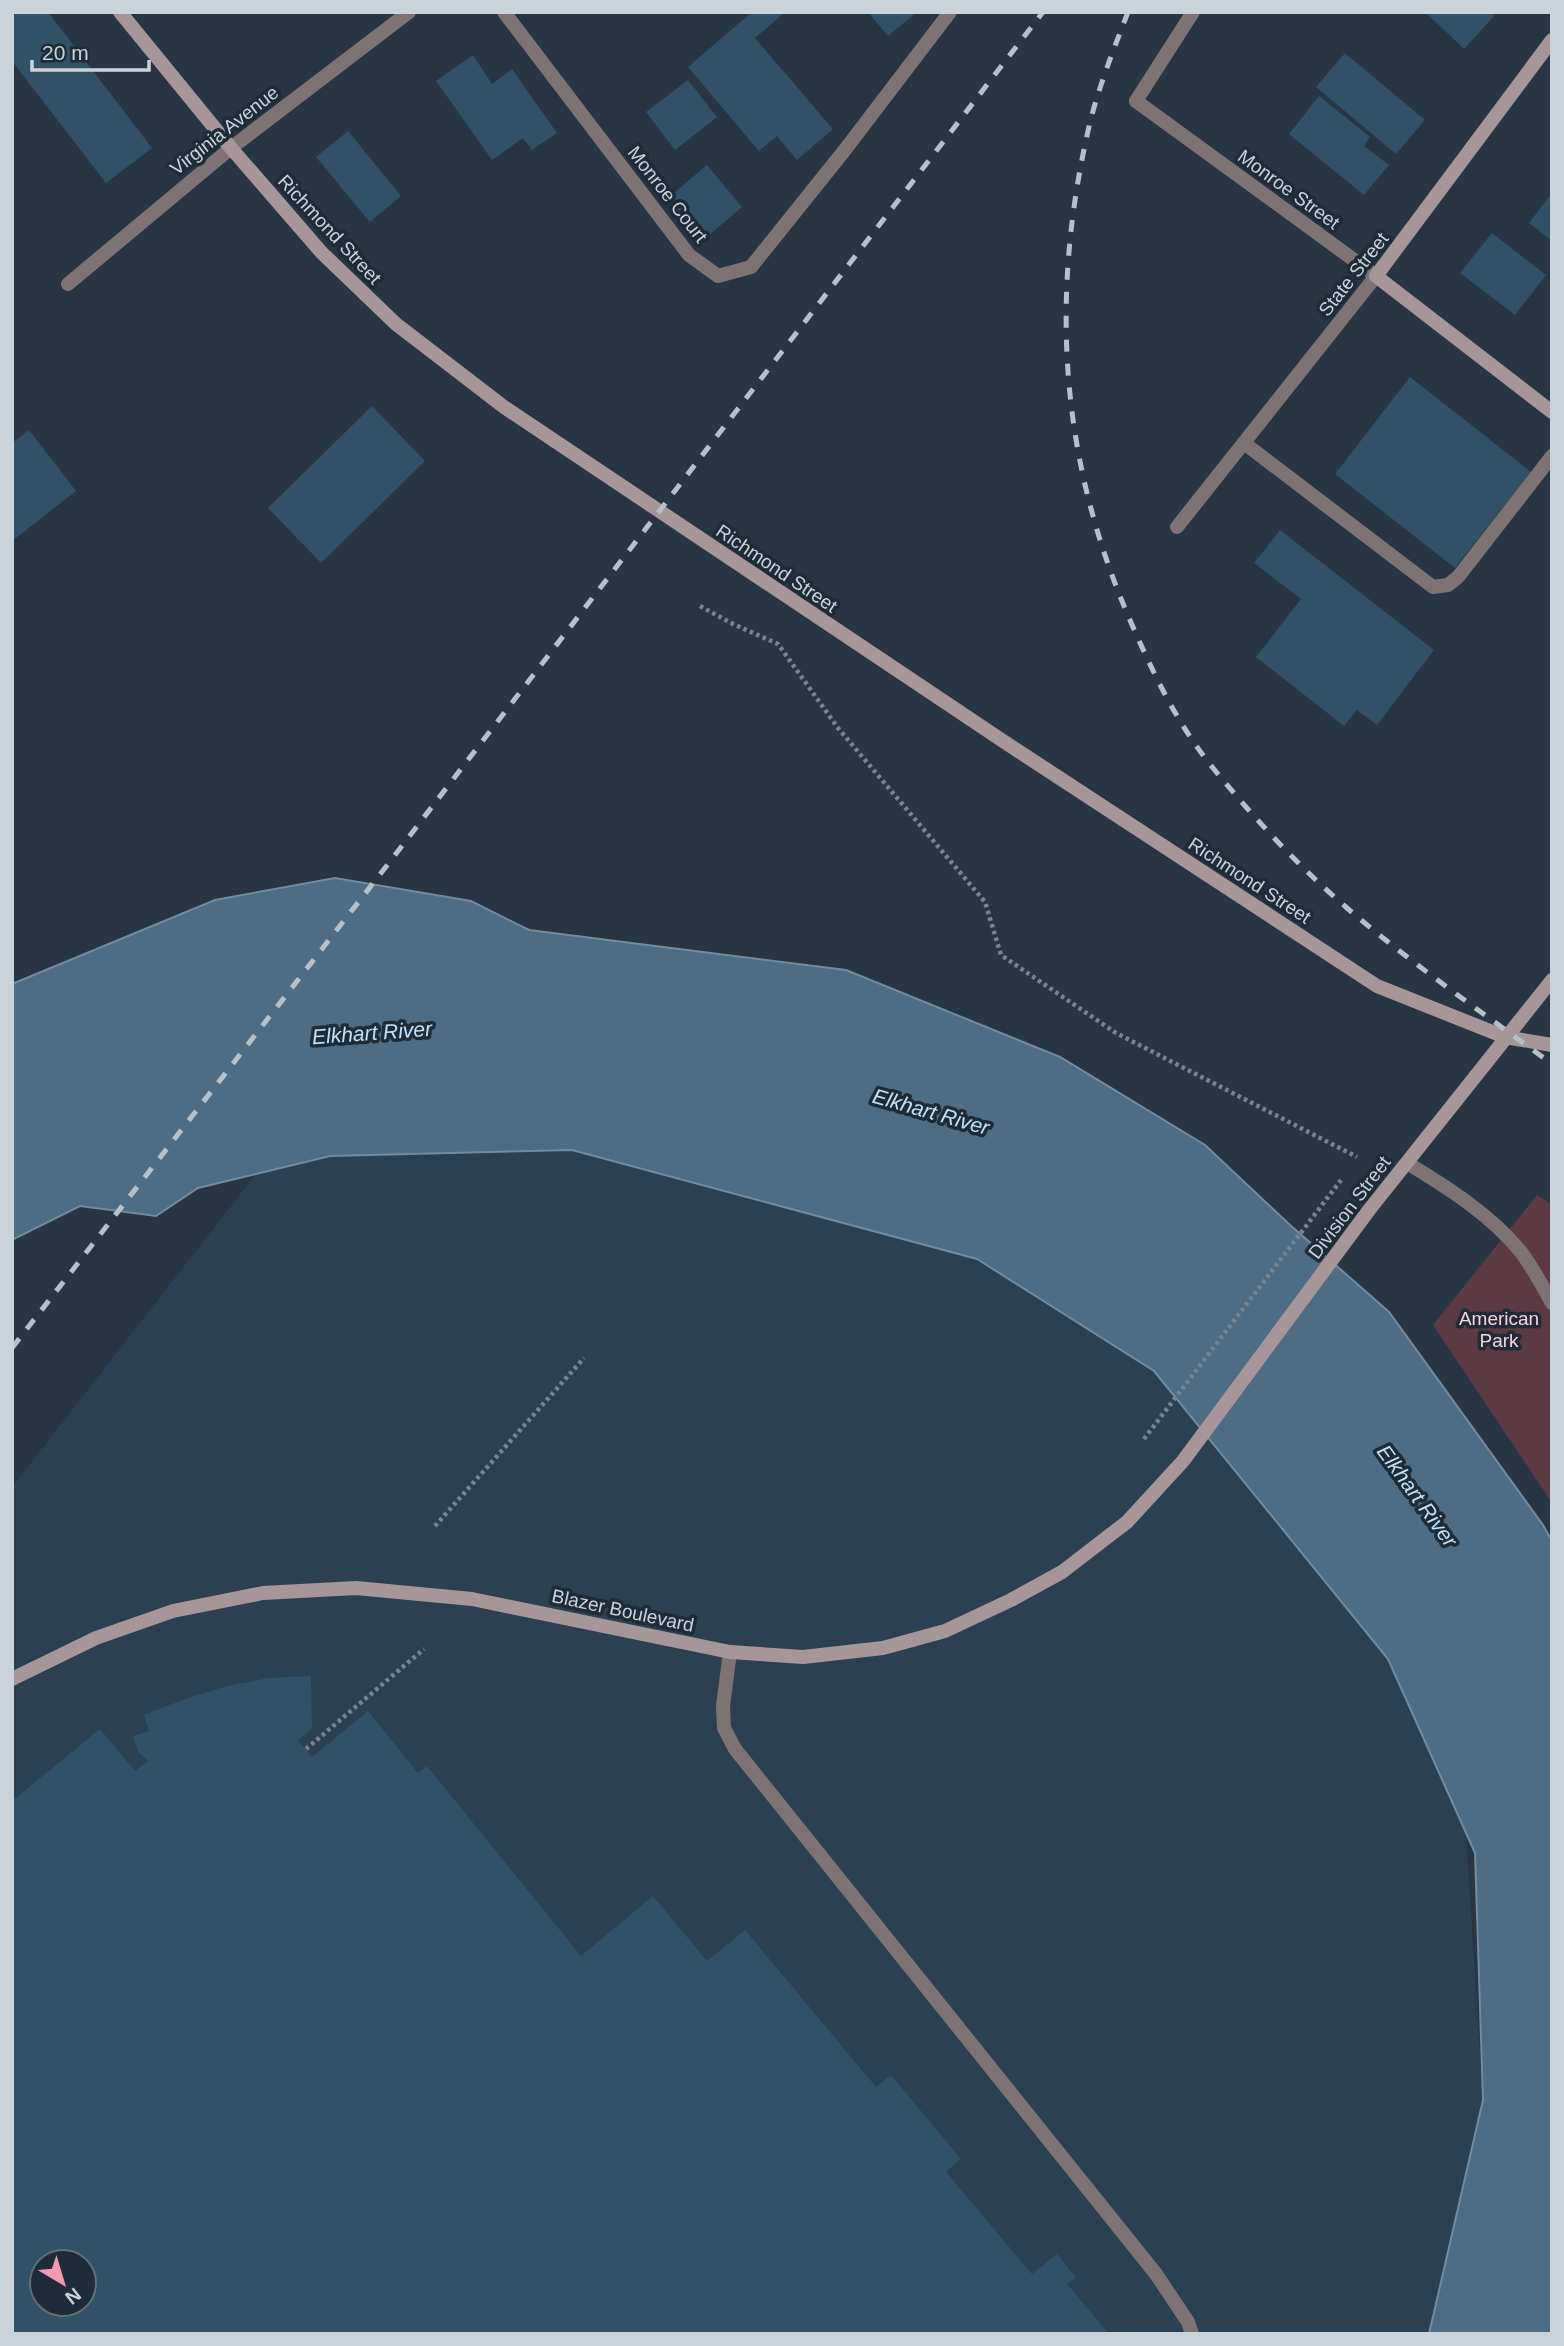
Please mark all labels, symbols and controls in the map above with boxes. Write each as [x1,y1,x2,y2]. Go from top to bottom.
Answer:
scale bar [32,28,149,72]
text: 20 m [42,41,89,64]
street label: Virginia Avenue [166,82,283,179]
street label: Monroe Court [624,142,712,247]
street label: Monroe Street [1234,146,1344,234]
street label: Richmond Street [274,170,386,289]
street label: State Street [1314,228,1393,320]
street label: Richmond Street [712,520,842,617]
street label: Richmond Street [1185,833,1315,928]
water label: Elkhart River [311,1017,434,1048]
water label: Elkhart River [870,1084,993,1139]
street label: Division Street [1304,1151,1395,1263]
park label: American Park [1459,1308,1539,1351]
water label: Elkhart River [1373,1440,1463,1552]
street label: Blazer Boulevard [550,1585,696,1636]
north arrow [28,2248,98,2318]
text: N [61,2284,85,2309]

